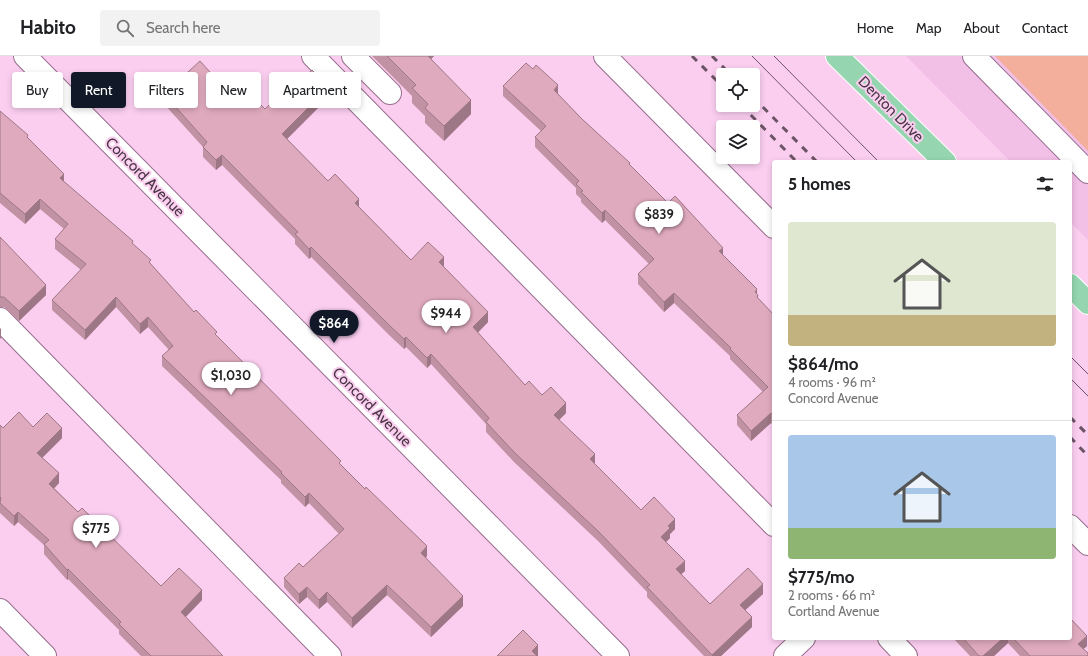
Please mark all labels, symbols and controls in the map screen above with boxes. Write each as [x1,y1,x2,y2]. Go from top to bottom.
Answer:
search box [100,10,380,46]
text: Habito [20,16,76,39]
icon: search [114,17,136,39]
text: Search here [146,19,220,37]
text: Home [857,19,894,37]
text: Map [916,19,941,37]
text: About [963,19,1000,37]
text: Contact [1022,19,1068,37]
map controls [716,68,760,164]
button: locate [716,68,760,112]
chip: Buy [12,72,63,108]
chip: Rent [71,72,126,108]
chip: Filters [134,72,198,108]
chip: New [206,72,261,108]
chip: Apartment [269,72,361,108]
street label: Denton Drive [854,72,928,146]
button: layers [716,120,760,164]
street label: Concord Avenue [102,134,189,221]
icon: filters [1034,173,1056,195]
text: 5 homes [788,174,851,194]
pin: $839 [635,201,683,235]
text: $839 [644,206,674,222]
icon: home [886,248,958,320]
pin: $944 [422,300,470,334]
text: $944 [431,305,462,321]
pin: $864 [310,310,358,344]
text: $864 [319,315,349,331]
text: $864/mo [788,354,858,374]
pin: $1,030 [198,362,264,396]
street label: Concord Avenue [329,364,416,451]
text: $1,030 [211,367,251,383]
text: 4 rooms · 96 m² [788,374,876,390]
text: Concord Avenue [788,390,879,406]
icon: home [886,461,958,533]
pin: $775 [72,515,120,549]
text: $775 [82,520,110,536]
text: $775/mo [788,567,854,587]
text: 2 rooms · 66 m² [788,587,875,603]
text: Cortland Avenue [788,603,879,619]

